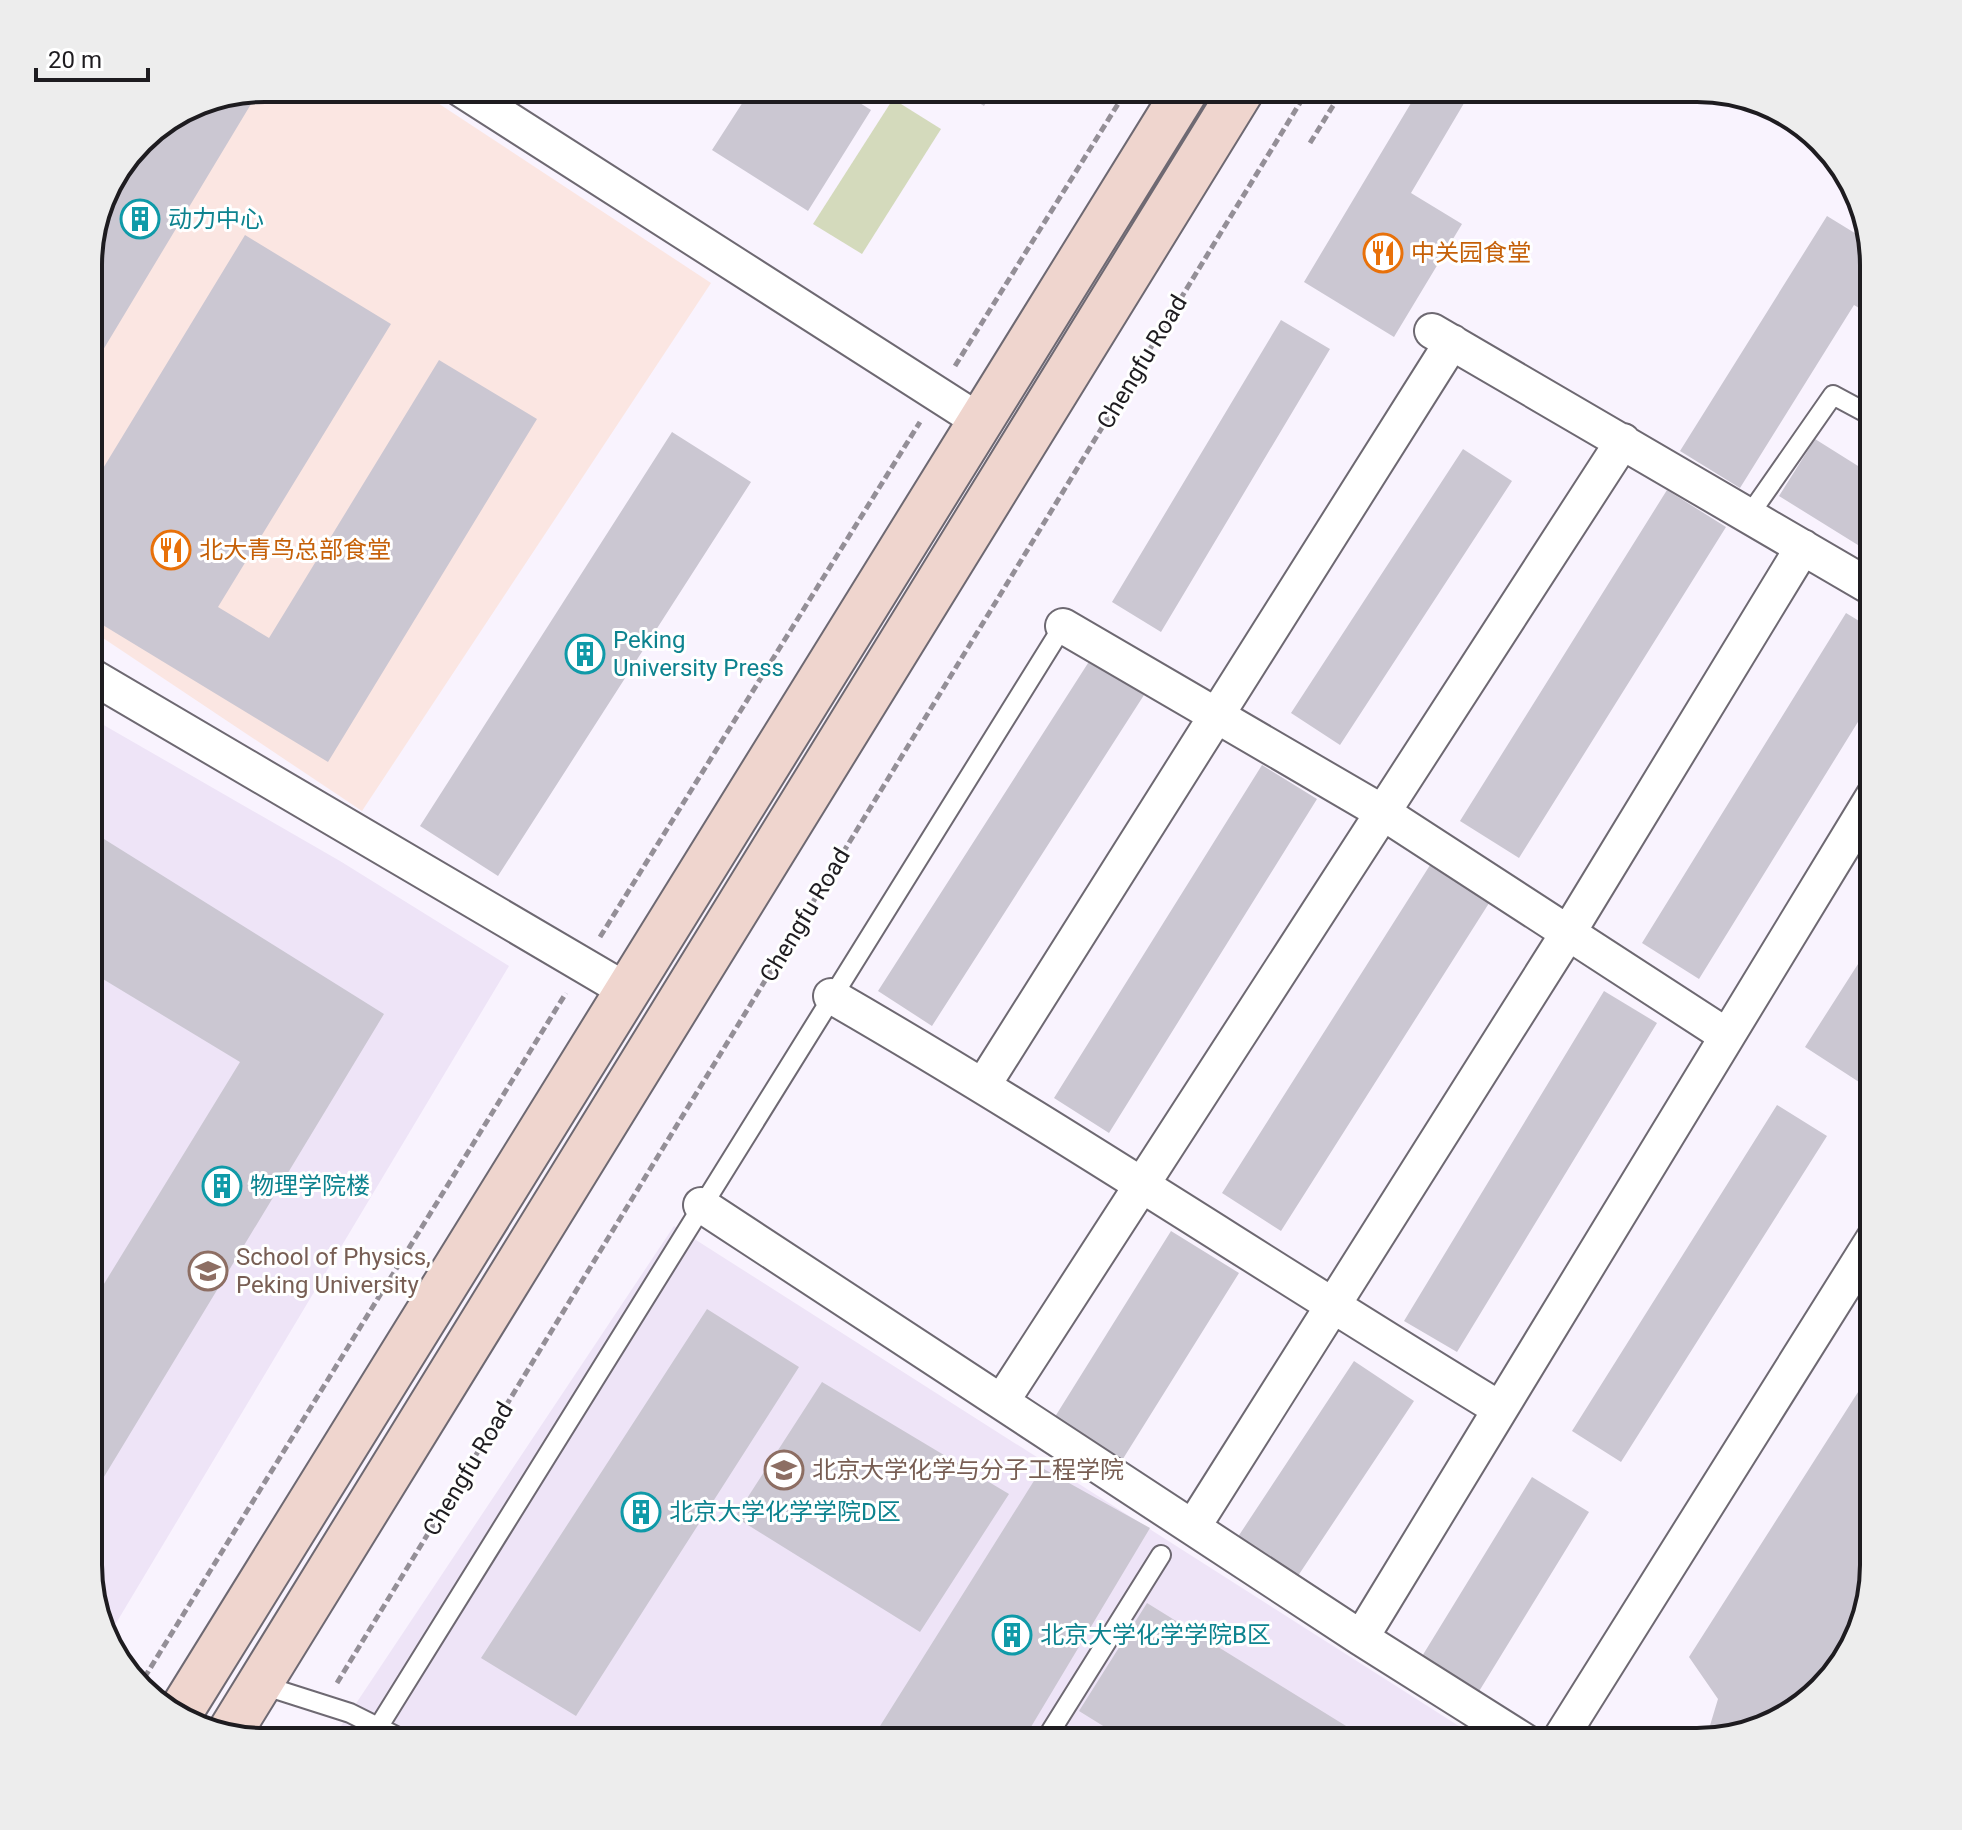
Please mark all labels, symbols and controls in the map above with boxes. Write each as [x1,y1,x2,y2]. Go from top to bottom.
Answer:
scale bar [36,32,148,82]
text: 20 m [48,46,102,74]
building icon: 动力中心 [119,198,161,240]
place label: 动力中心 [168,205,264,233]
restaurant icon: 中关园食堂 [1362,232,1404,274]
place label: 中关园食堂 [1411,239,1531,267]
street label: Chengfu Road [1091,290,1193,434]
restaurant icon: 北大青鸟总部食堂 [150,529,192,571]
place label: 北大青鸟总部食堂 [199,536,391,564]
place label: Peking University Press [613,626,784,682]
building icon: Peking University Press [564,633,606,675]
street label: Chengfu Road [754,843,856,987]
building icon: 物理学院楼 [201,1165,243,1207]
place label: 物理学院楼 [250,1172,370,1200]
place label: School of Physics, Peking University [236,1243,431,1299]
school or university icon: School of Physics, Peking University [187,1250,229,1292]
street label: Chengfu Road [417,1397,519,1541]
school or university icon: 北京大学化学与分子工程学院 [763,1449,805,1491]
place label: 北京大学化学与分子工程学院 [812,1456,1124,1484]
building icon: 北京大学化学学院D区 [620,1491,662,1533]
place label: 北京大学化学学院D区 [669,1498,901,1526]
building icon: 北京大学化学学院B区 [991,1614,1033,1656]
place label: 北京大学化学学院B区 [1040,1621,1271,1649]

